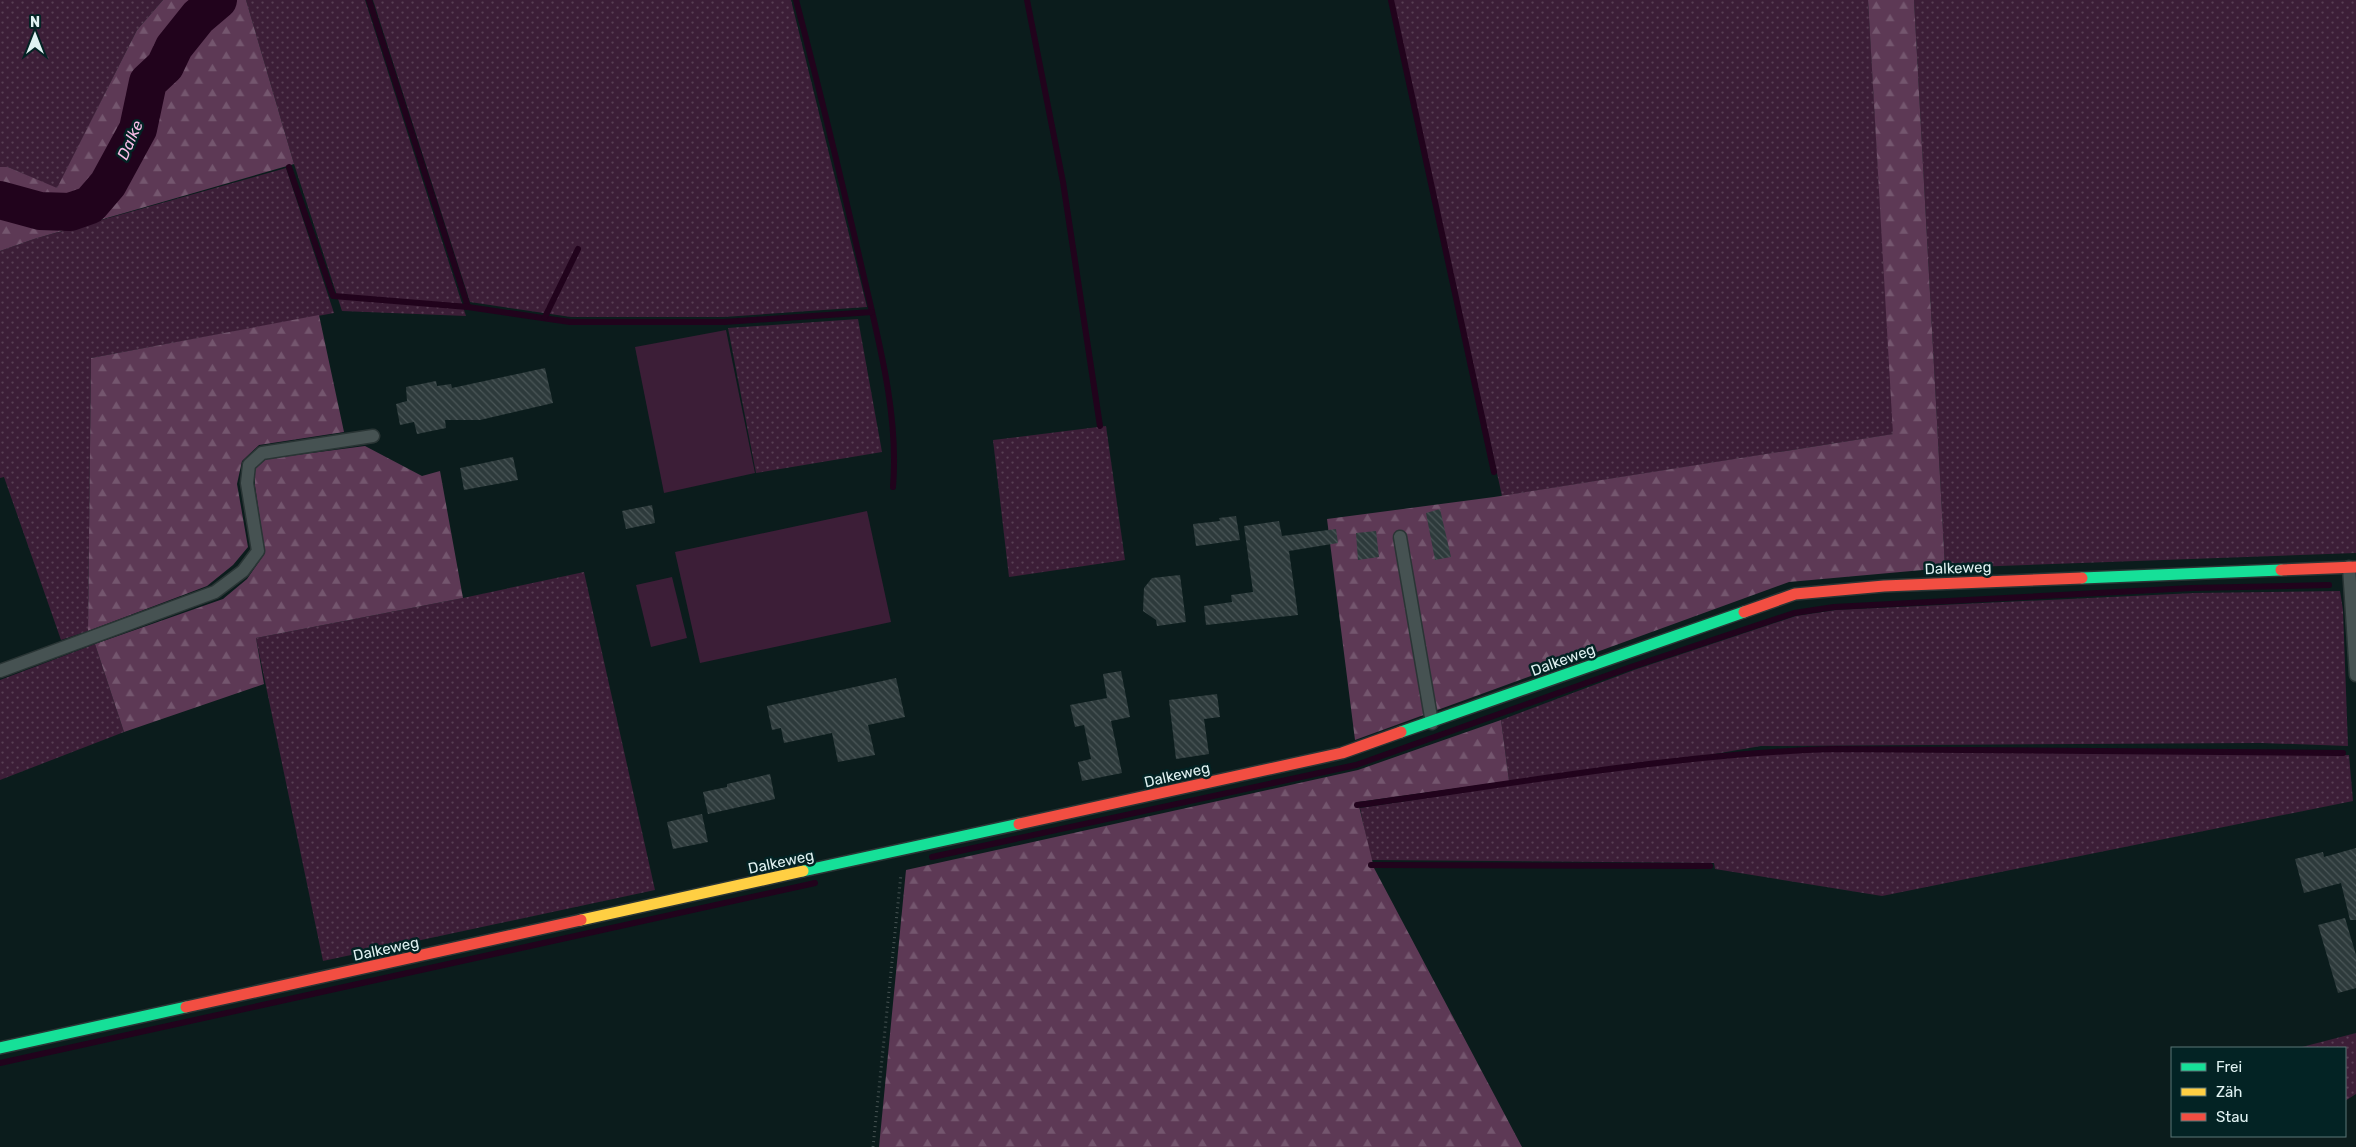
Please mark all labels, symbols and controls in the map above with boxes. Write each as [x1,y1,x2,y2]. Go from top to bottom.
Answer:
north arrow [10,10,60,60]
text: N [30,14,40,31]
water label: Dalke [113,117,147,163]
street label: Dalkeweg [1924,558,1992,578]
street label: Dalkeweg [1528,640,1598,680]
street label: Dalkeweg [1142,759,1212,791]
street label: Dalkeweg [746,846,816,878]
street label: Dalkeweg [351,933,421,965]
legend [2171,1047,2346,1137]
text: Frei [2216,1058,2242,1076]
text: Zäh [2216,1083,2242,1101]
text: Stau [2216,1108,2249,1126]

